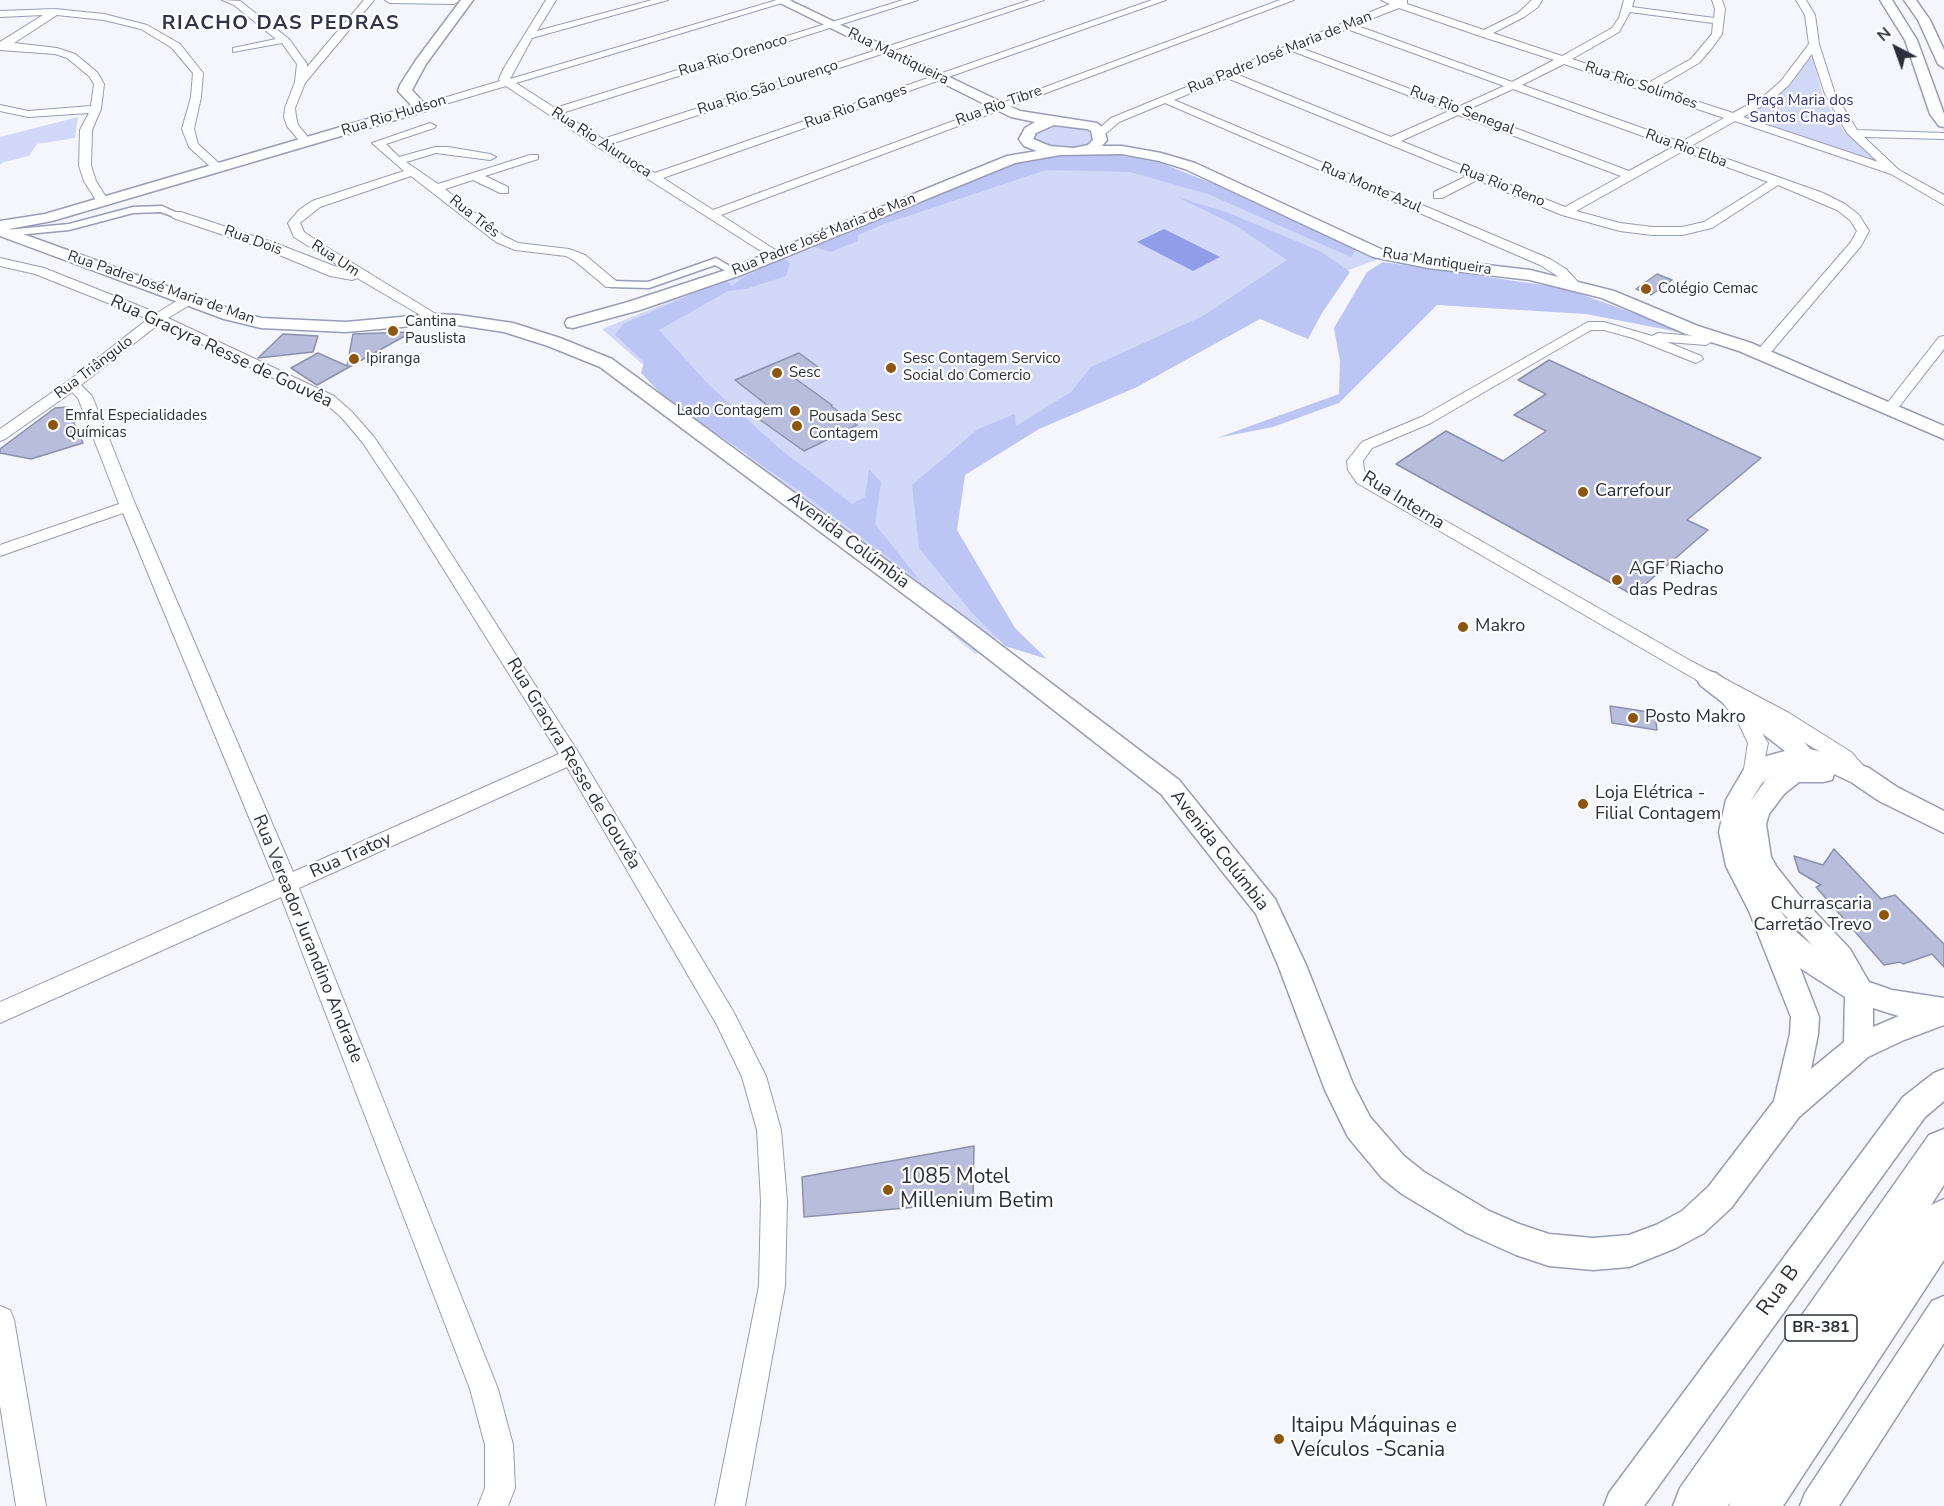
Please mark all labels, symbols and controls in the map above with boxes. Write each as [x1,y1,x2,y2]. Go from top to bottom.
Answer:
street label: Rua Padre José Maria de Man [1185,8,1375,98]
district label: RIACHO DAS PEDRAS [162,12,400,36]
north arrow [1866,18,1926,78]
text: N [1872,22,1896,47]
street label: Rua Mantiqueira [845,25,951,89]
street label: Rua Rio Orenoco [676,31,790,81]
street label: Rua Rio São Lourenço [695,57,841,119]
street label: Rua Rio Solimões [1582,58,1700,114]
street label: Rua Rio Ganges [802,81,910,133]
street label: Rua Rio Tibre [953,82,1045,130]
street label: Rua Rio Senegal [1407,83,1517,139]
street label: Rua Rio Hudson [339,92,449,140]
park label: Praça Maria dos Santos Chagas [1746,92,1854,127]
street label: Rua Rio Aiuruoca [548,104,654,182]
street label: Rua Rio Elba [1643,126,1729,172]
street label: Rua Monte Azul [1318,159,1424,217]
street label: Rua Rio Reno [1457,161,1547,211]
street label: Rua Padre José Maria de Man [729,190,919,280]
street label: Rua Três [445,192,503,242]
street label: Rua Dois [222,222,284,260]
street label: Rua Um [307,237,363,281]
street label: Rua Mantiqueira [1381,244,1493,280]
street label: Rua Padre José Maria de Man [65,247,257,329]
place label: Colégio Cemac [1658,280,1758,298]
marker: Colégio Cemac [1639,282,1653,296]
street label: Rua Gracyra Resse de Gouvêa [107,291,335,413]
place label: Cantina Pauslista [405,313,466,348]
marker: Cantina Pauslista [386,324,400,338]
street label: Rua Triângulo [51,333,137,403]
place label: Ipiranga [366,350,421,368]
place label: Sesc Contagem Servico Social do Comercio [903,350,1061,385]
marker: Ipiranga [347,352,361,366]
marker: Sesc Contagem Servico Social do Comercio [884,361,898,375]
place label: Sesc [789,364,820,382]
marker: Sesc [770,366,784,380]
place label: Lado Contagem [677,402,783,420]
marker: Lado Contagem [788,404,802,418]
place label: Emfal Especialidades Químicas [65,407,207,442]
place label: Pousada Sesc Contagem [809,408,902,443]
marker: Emfal Especialidades Químicas [46,418,60,432]
marker: Pousada Sesc Contagem [790,419,804,433]
street label: Rua Interna [1358,467,1448,535]
place label: Carrefour [1595,481,1671,503]
marker: Carrefour [1576,485,1590,499]
street label: Avenida Colúmbia [783,488,913,594]
place label: AGF Riacho das Pedras [1629,559,1724,602]
marker: AGF Riacho das Pedras [1610,573,1624,587]
place label: Makro [1475,616,1525,638]
marker: Makro [1456,620,1470,634]
street label: Rua Gracyra Resse de Gouvêa [501,655,645,873]
place label: Posto Makro [1645,707,1746,729]
marker: Posto Makro [1626,711,1640,725]
place label: Loja Elétrica - Filial Contagem [1595,783,1721,826]
street label: Avenida Colúmbia [1165,786,1273,916]
marker: Loja Elétrica - Filial Contagem [1576,797,1590,811]
street label: Rua Vereador Jurandino Andrade [247,812,367,1066]
street label: Rua Tratoy [307,828,395,884]
place label: Churrascaria Carretão Trevo [1753,894,1872,936]
marker: Churrascaria Carretão Trevo [1877,908,1891,922]
place label: 1085 Motel Millenium Betim [900,1165,1054,1215]
marker: 1085 Motel Millenium Betim [881,1183,895,1197]
street label: Rua B [1752,1261,1806,1321]
road number: BR-381 [1785,1315,1857,1341]
place label: Itaipu Máquinas e Veículos -Scania [1291,1414,1457,1464]
marker: Itaipu Máquinas e Veículos -Scania [1272,1432,1286,1446]

